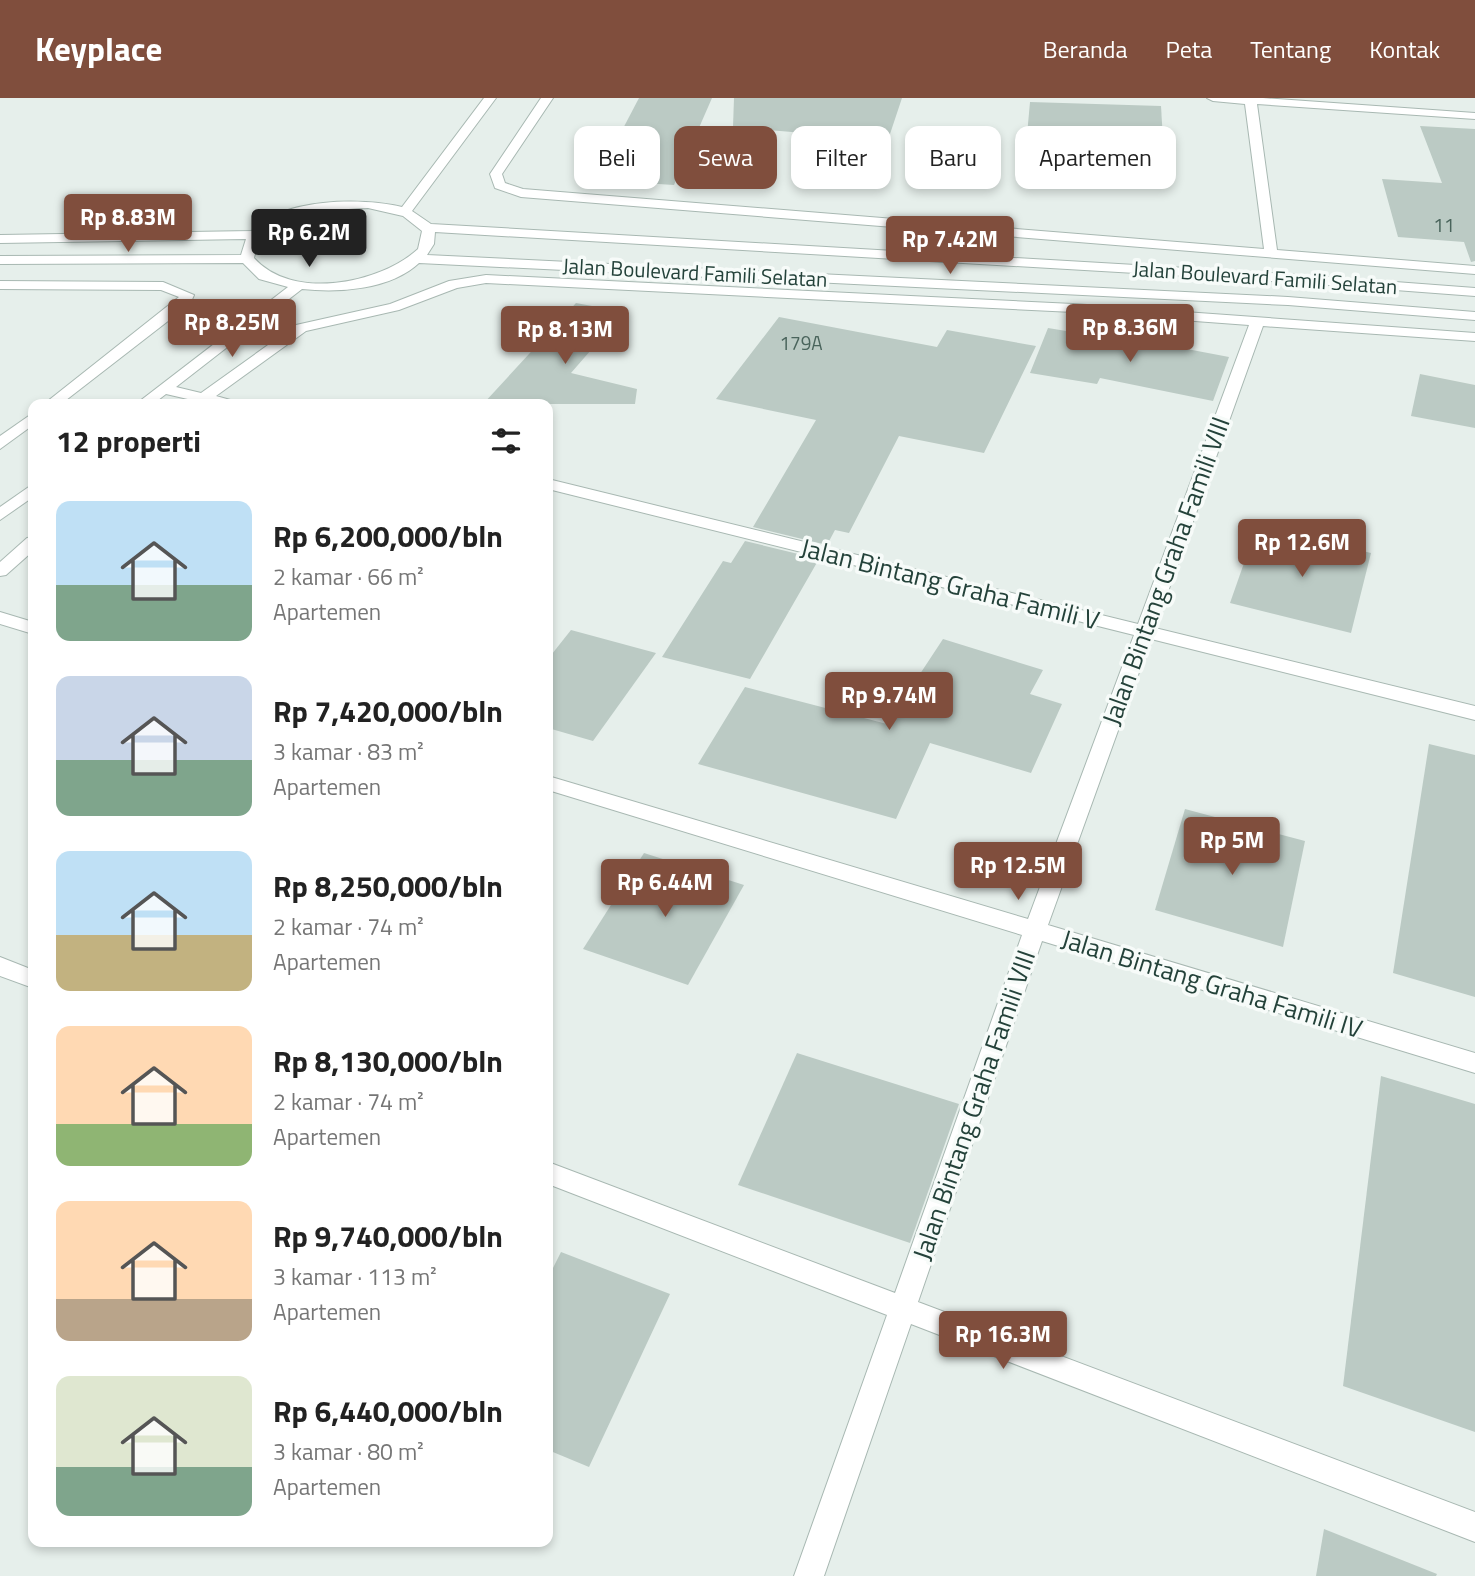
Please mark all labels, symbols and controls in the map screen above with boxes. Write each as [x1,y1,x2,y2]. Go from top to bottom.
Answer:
text: Keyplace [35,24,162,74]
text: Beranda [1043,31,1128,67]
text: Peta [1166,31,1212,67]
text: Tentang [1250,31,1331,67]
text: Kontak [1369,31,1440,67]
chip: Beli [574,126,660,189]
chip: Sewa [674,126,777,189]
chip: Filter [791,126,891,189]
chip: Baru [905,126,1001,189]
chip: Apartemen [1015,126,1176,189]
pin: Rp 8.83M [56,194,200,254]
text: Rp 8.83M [80,199,176,234]
pin: Rp 6.2M [244,209,374,269]
house number: 11 [1433,210,1455,239]
text: Rp 6.2M [267,214,351,249]
pin: Rp 7.42M [878,216,1022,276]
text: Rp 7.42M [902,221,998,256]
street label: Jalan Boulevard Famili Selatan [562,249,828,295]
street label: Jalan Boulevard Famili Selatan [1132,252,1398,302]
pin: Rp 8.25M [160,300,304,359]
text: Rp 8.25M [184,304,280,339]
pin: Rp 8.36M [1058,304,1202,364]
pin: Rp 8.13M [493,306,637,366]
text: Rp 8.36M [1082,309,1178,344]
text: Rp 8.13M [517,311,613,346]
house number: 179A [779,328,823,357]
street label: Jalan Bintang Graha Famili VIII [1091,411,1240,731]
text: 12 properti [56,418,201,464]
icon: filters [487,422,525,460]
text: Rp 6,200,000/bln [273,513,503,559]
pin: Rp 12.6M [1230,519,1374,579]
text: Rp 12.6M [1254,524,1350,559]
street label: Jalan Bintang Graha Famili V [797,528,1104,640]
icon: home [112,529,196,613]
text: 2 kamar · 66 m² [273,559,424,594]
text: Apartemen [273,594,381,629]
pin: Rp 9.74M [817,672,961,732]
text: Rp 9.74M [841,677,937,712]
text: Rp 7,420,000/bln [273,688,503,734]
icon: home [112,704,196,788]
text: 3 kamar · 83 m² [273,734,424,769]
text: Apartemen [273,769,381,804]
pin: Rp 5M [1183,818,1281,877]
text: Rp 5M [1200,822,1264,857]
pin: Rp 12.5M [946,842,1090,902]
text: Rp 12.5M [970,847,1066,882]
pin: Rp 6.44M [593,860,737,919]
text: Rp 8,250,000/bln [273,863,503,909]
text: Rp 6.44M [617,864,713,899]
icon: home [112,879,196,963]
text: 2 kamar · 74 m² [273,909,424,944]
street label: Jalan Bintang Graha Famili IV [1057,919,1368,1048]
text: Apartemen [273,944,381,979]
street label: Jalan Bintang Graha Famili VIII [902,944,1045,1265]
text: Rp 8,130,000/bln [273,1038,503,1084]
icon: home [112,1054,196,1138]
text: 2 kamar · 74 m² [273,1084,424,1119]
text: Apartemen [273,1119,381,1154]
text: Rp 9,740,000/bln [273,1213,503,1259]
icon: home [112,1229,196,1313]
text: 3 kamar · 113 m² [273,1259,437,1294]
text: Apartemen [273,1294,381,1329]
pin: Rp 16.3M [931,1312,1075,1371]
text: Rp 16.3M [955,1316,1051,1351]
text: Rp 6,440,000/bln [273,1388,503,1434]
icon: home [112,1404,196,1488]
text: 3 kamar · 80 m² [273,1434,424,1469]
text: Apartemen [273,1469,381,1504]

